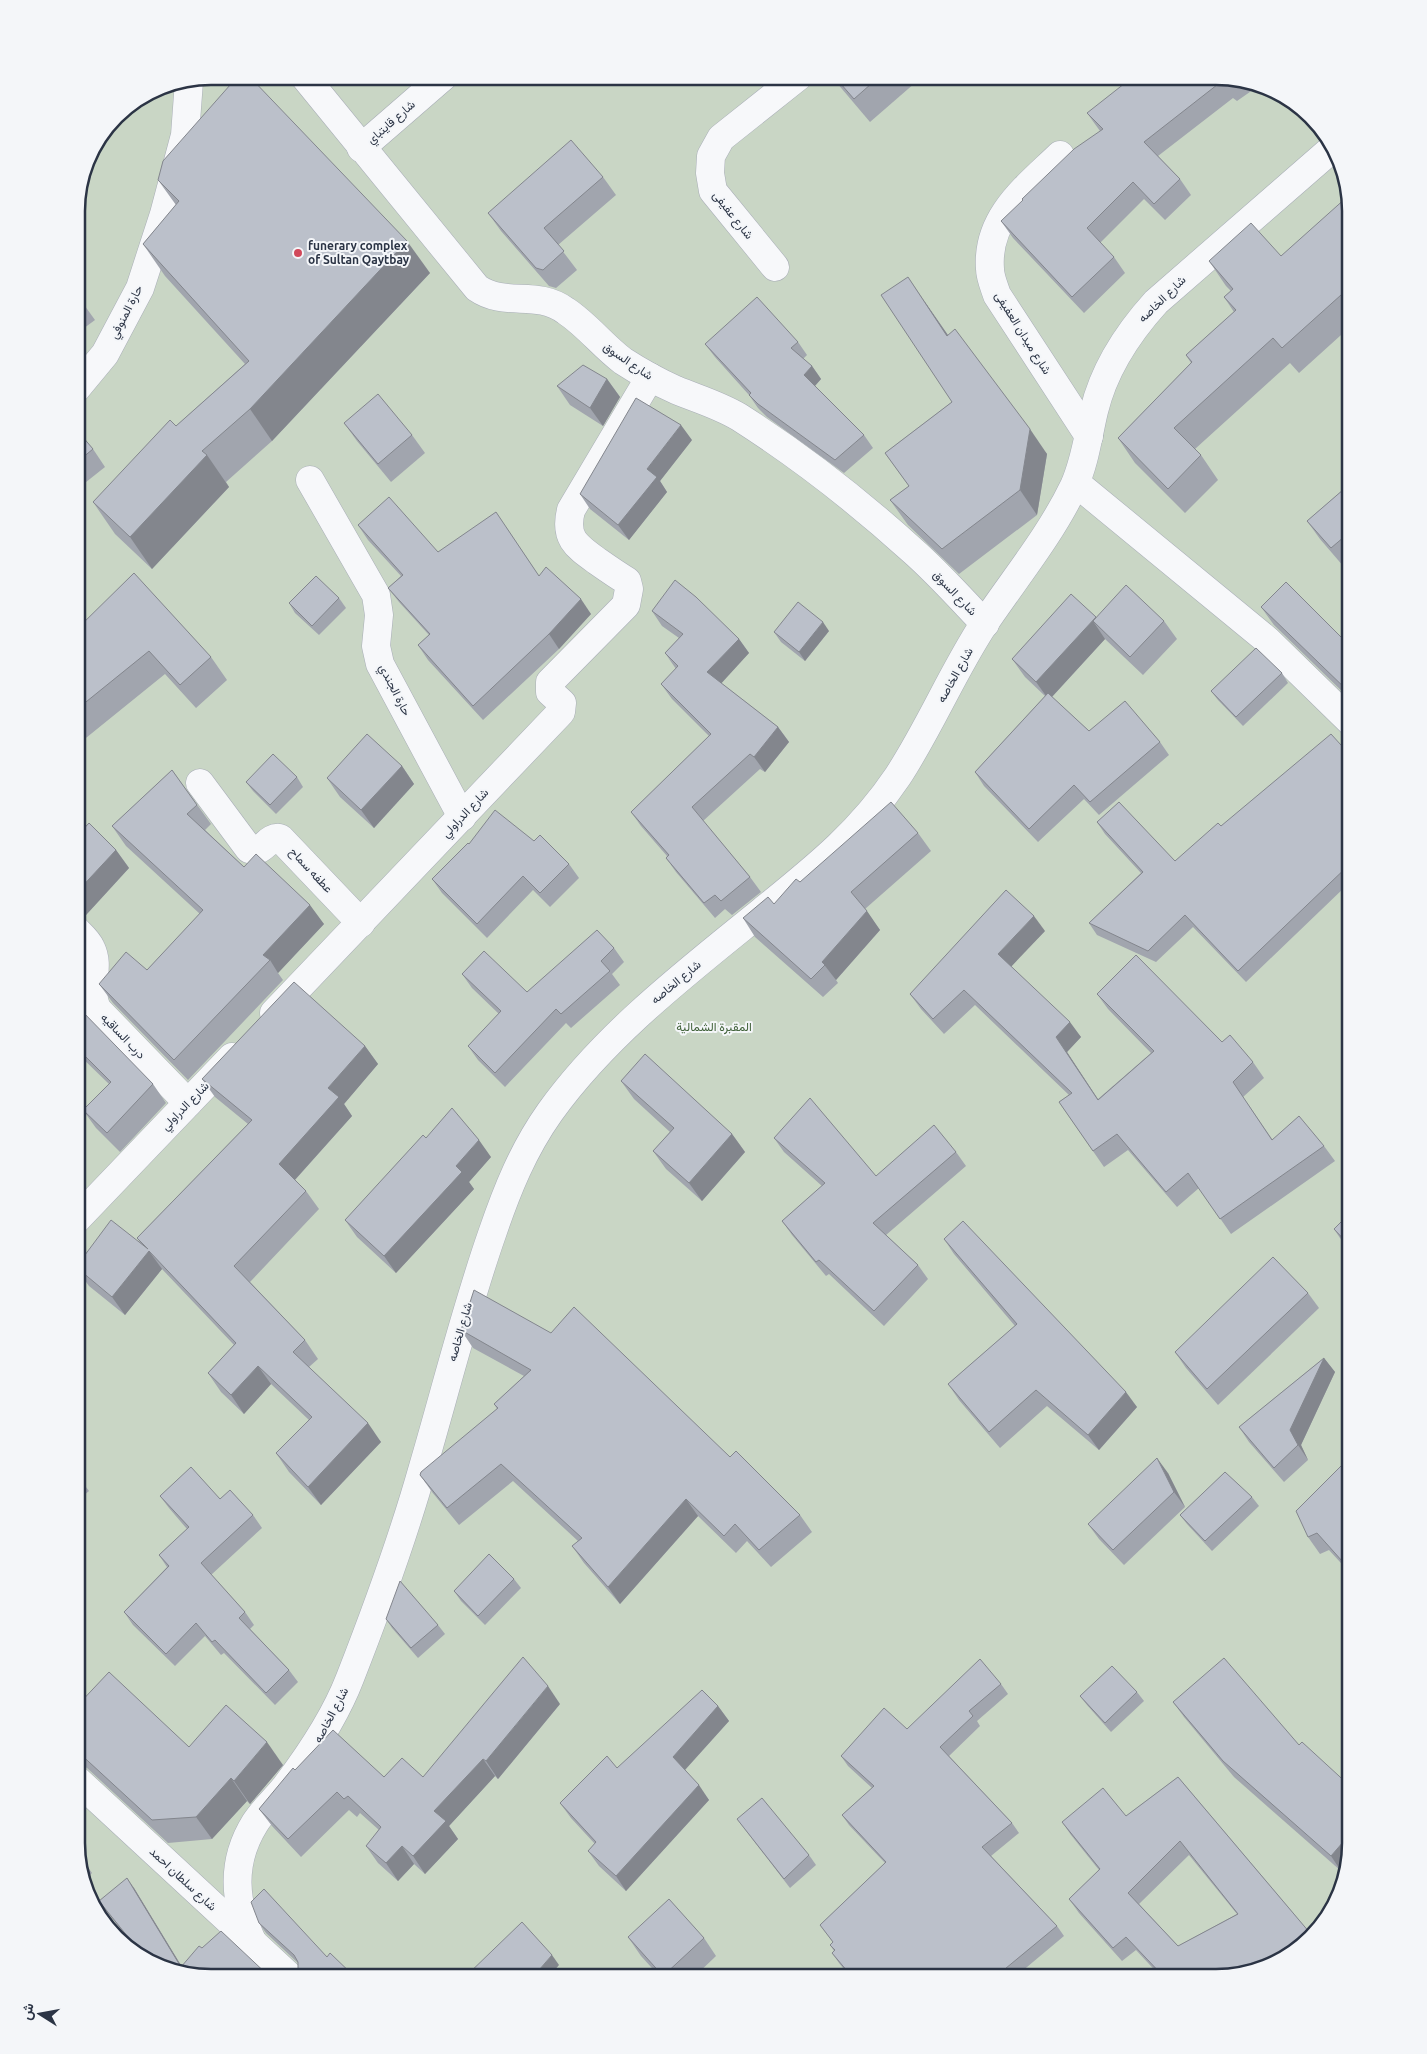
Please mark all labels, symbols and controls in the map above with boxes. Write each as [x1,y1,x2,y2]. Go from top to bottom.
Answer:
street label: شارع قايتباي [364,97,420,149]
street label: شارع عفيفى [708,188,756,243]
place label: funerary complex of Sultan Qaytbay [308,239,410,266]
marker: funerary complex of Sultan Qaytbay [292,247,304,259]
street label: شارع الخاصه [1135,273,1190,327]
street label: حارة المنوفي [106,283,148,343]
street label: شارع ميدان العفيفى [990,289,1054,378]
street label: شارع السوق [599,339,656,384]
street label: شارع السوق [929,568,980,620]
street label: شارع الخاصه [934,645,978,706]
street label: حارة الجندي [373,662,414,719]
street label: شارع الدراولي [439,785,494,843]
street label: عطفه سماح [285,844,335,897]
street label: شارع الخاصه [648,957,705,1008]
street label: درب الساقيه [97,1010,148,1063]
park label: المقبرة الشمالية [676,1020,752,1035]
street label: شارع الدراولي [158,1079,214,1135]
street label: شارع الخاصه [445,1301,477,1364]
street label: شارع الخاصه [311,1685,353,1746]
street label: شارع سلطان احمد [145,1844,219,1915]
north arrow [15,1989,65,2039]
text: ش [18,2002,38,2021]

